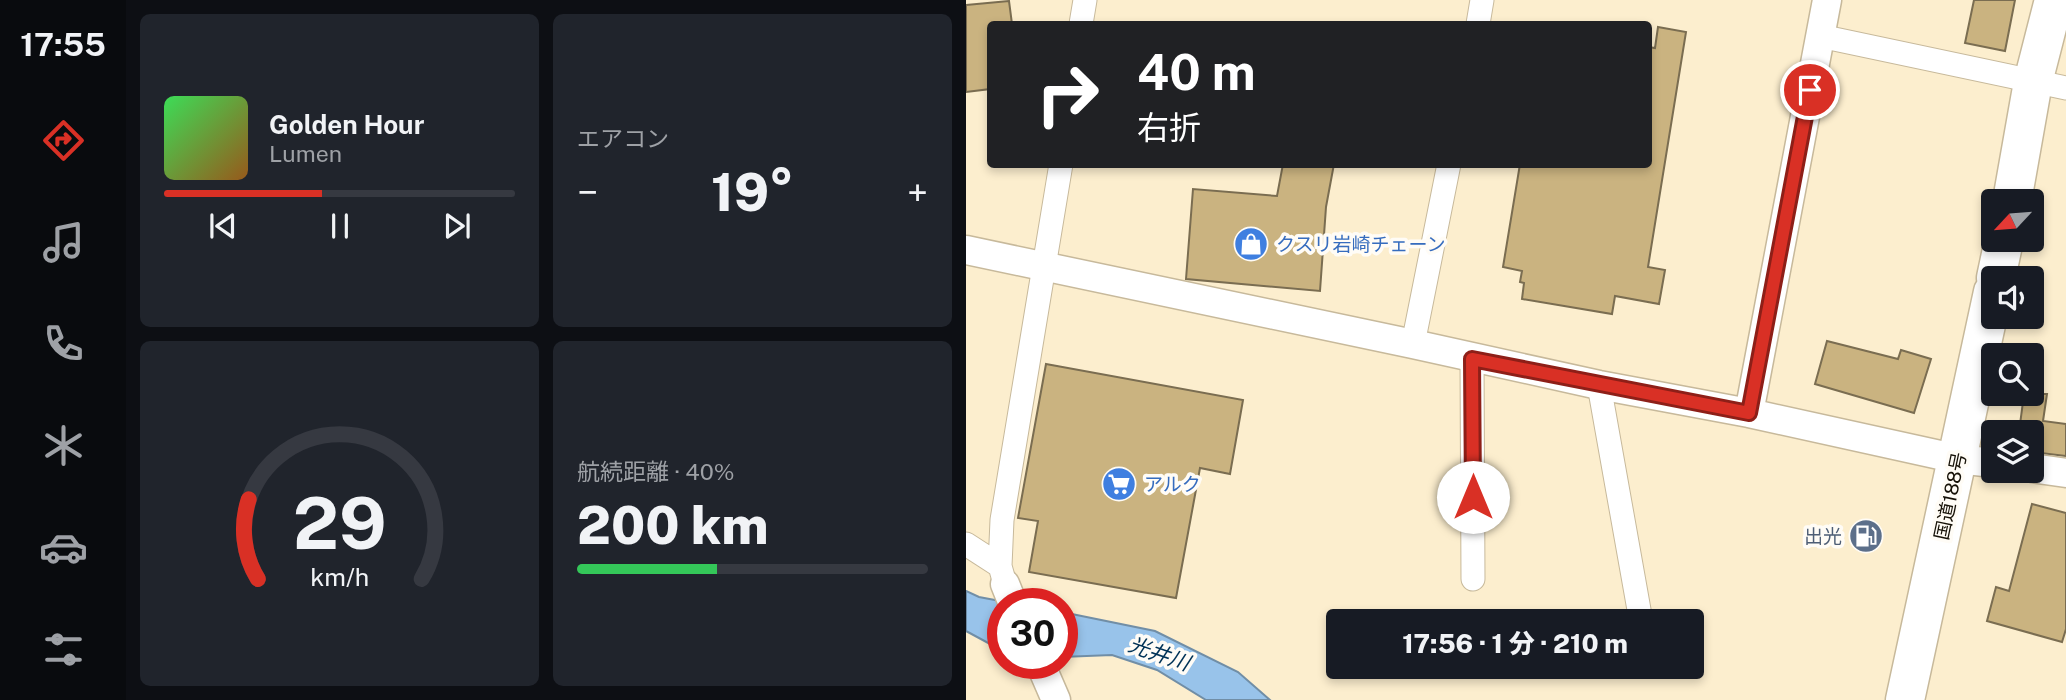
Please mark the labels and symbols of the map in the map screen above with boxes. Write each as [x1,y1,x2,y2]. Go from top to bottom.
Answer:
pin [1780,60,1840,120]
north arrow [1981,189,2044,252]
shop icon: クスリ岩崎チェーン [1232,225,1270,263]
place label: クスリ岩崎チェーン [1276,233,1445,255]
street label: 国道188号 [1930,450,1970,542]
position arrow [1436,460,1510,534]
supermarket icon: アルク [1100,465,1138,503]
place label: アルク [1144,473,1201,495]
fuel station icon: 出光 [1847,517,1885,555]
place label: 出光 [1804,525,1842,547]
speed limit sign: 30 [987,588,1078,679]
water label: 光井川 [1125,631,1195,676]

